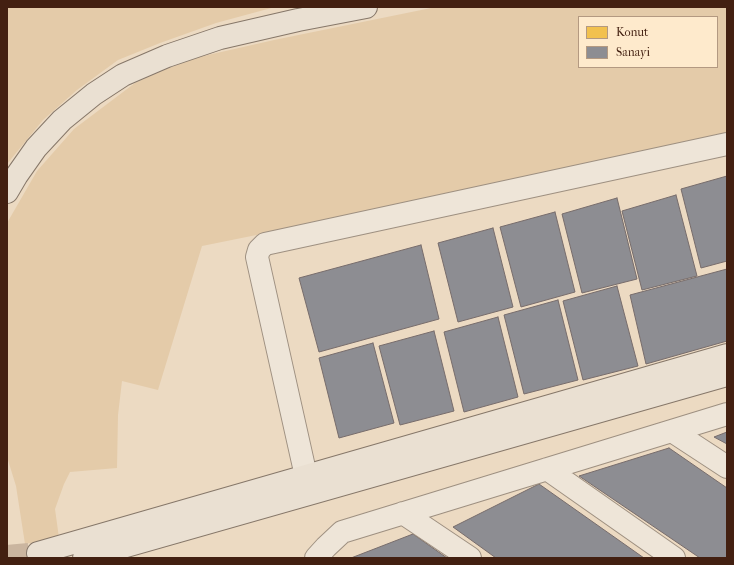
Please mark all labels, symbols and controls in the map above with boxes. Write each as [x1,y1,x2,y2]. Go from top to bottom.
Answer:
legend [578,16,718,68]
text: Konut [616,25,648,39]
text: Sanayi [616,45,650,59]

